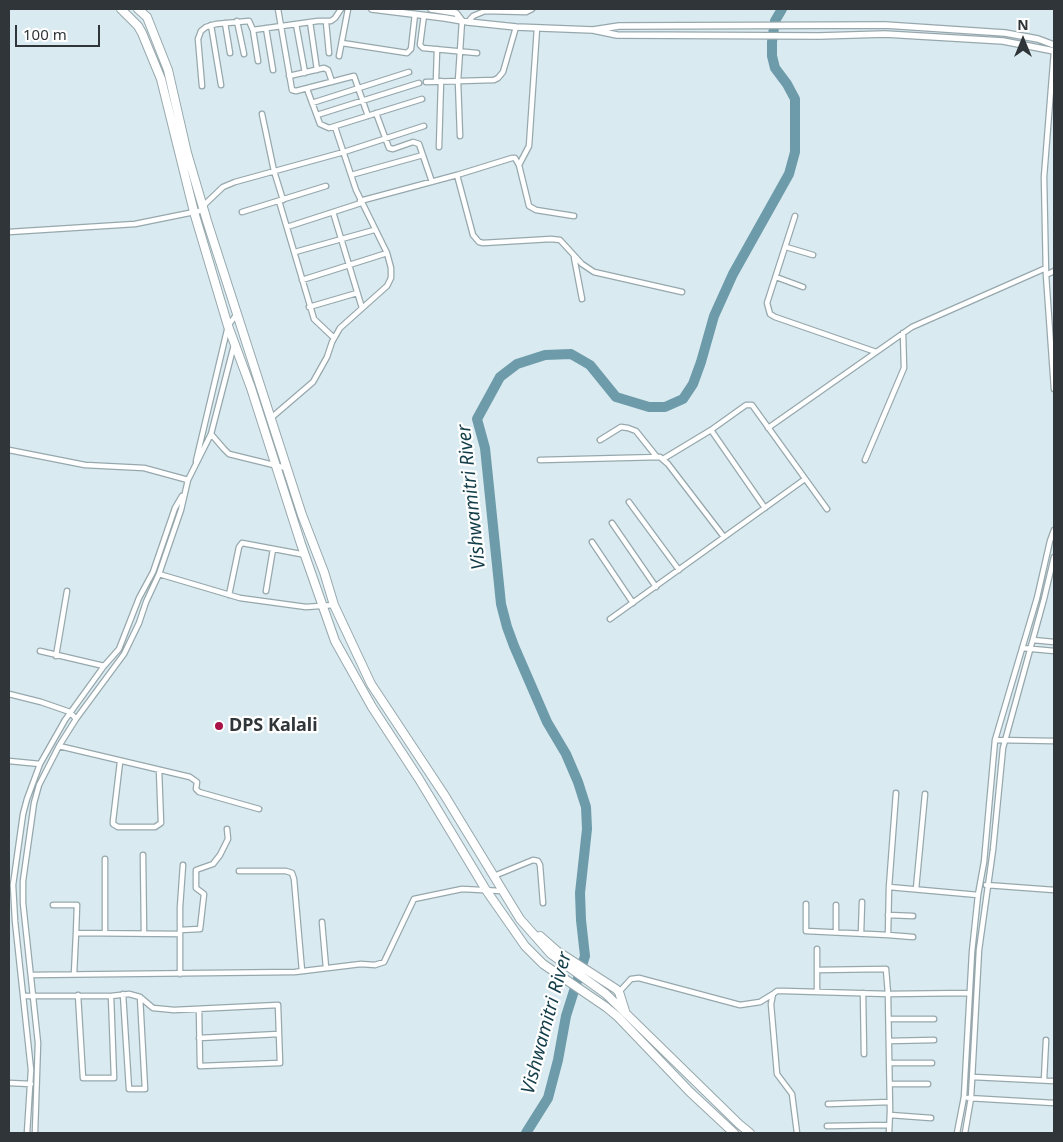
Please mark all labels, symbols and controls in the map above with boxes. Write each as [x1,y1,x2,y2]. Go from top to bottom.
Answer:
scale bar [18,15,102,47]
north arrow [998,15,1048,65]
text: N [1017,15,1029,34]
text: 100 m [23,24,67,44]
water label: Vishwamitri River [453,423,491,571]
place label: DPS Kalali [229,715,318,737]
marker: DPS Kalali [213,720,225,732]
water label: Vishwamitri River [517,950,577,1096]

